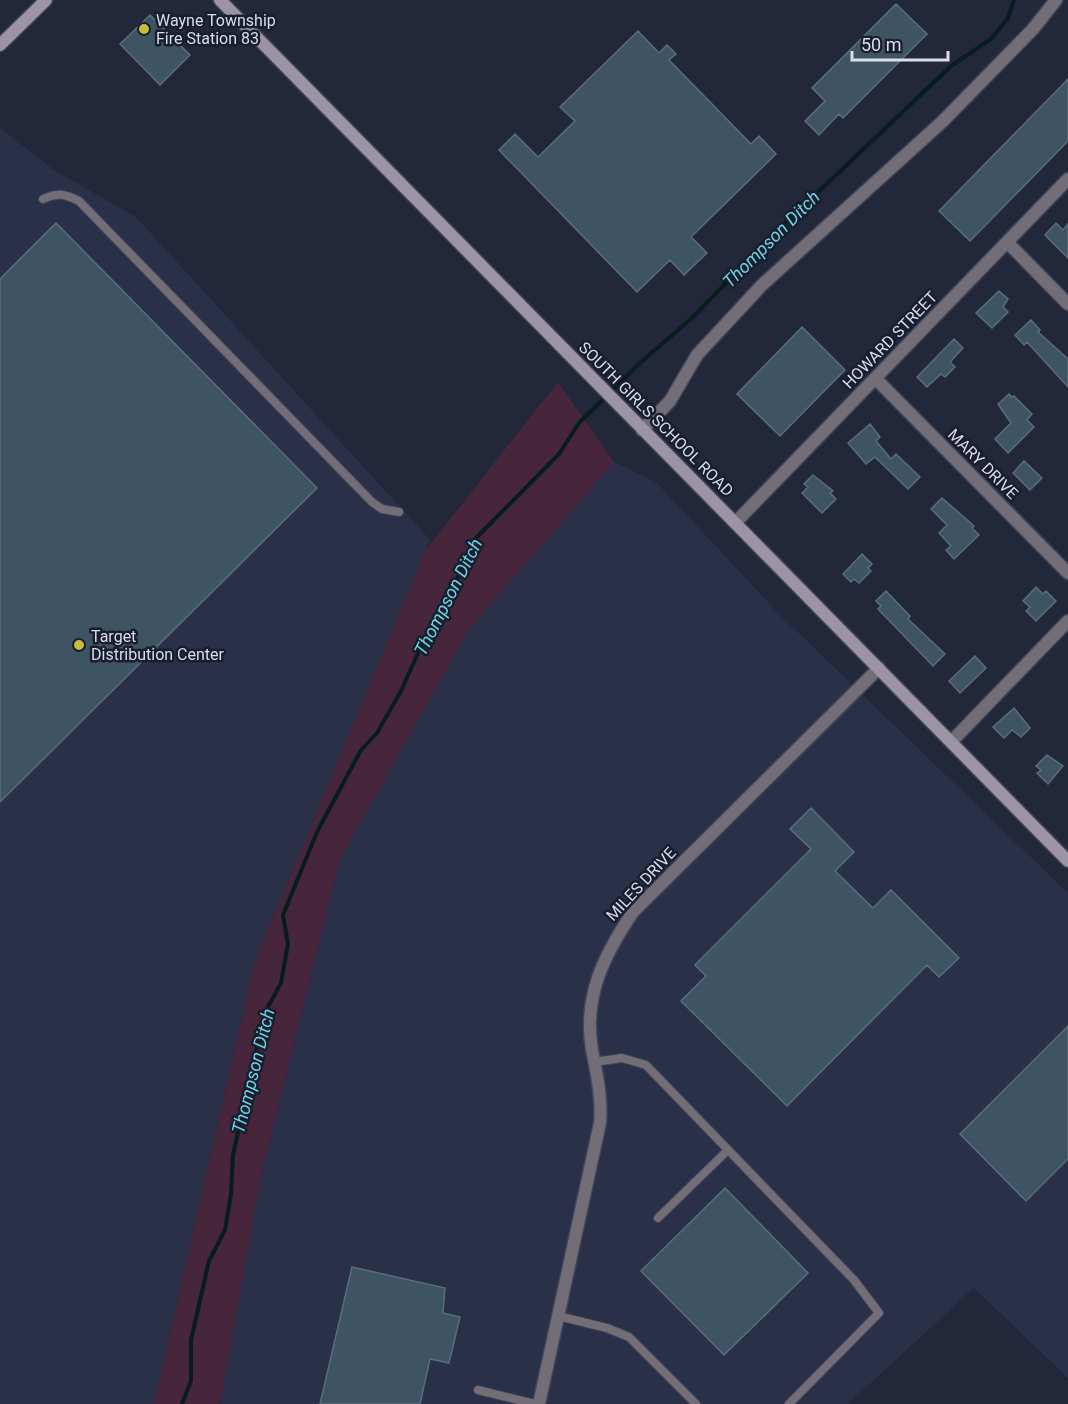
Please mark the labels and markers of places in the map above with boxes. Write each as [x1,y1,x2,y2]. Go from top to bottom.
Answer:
place label: Wayne Township Fire Station 83 [156,11,276,48]
marker: Wayne Township Fire Station 83 [137,22,151,36]
place label: Target Distribution Center [91,627,225,664]
marker: Target Distribution Center [72,638,86,652]

